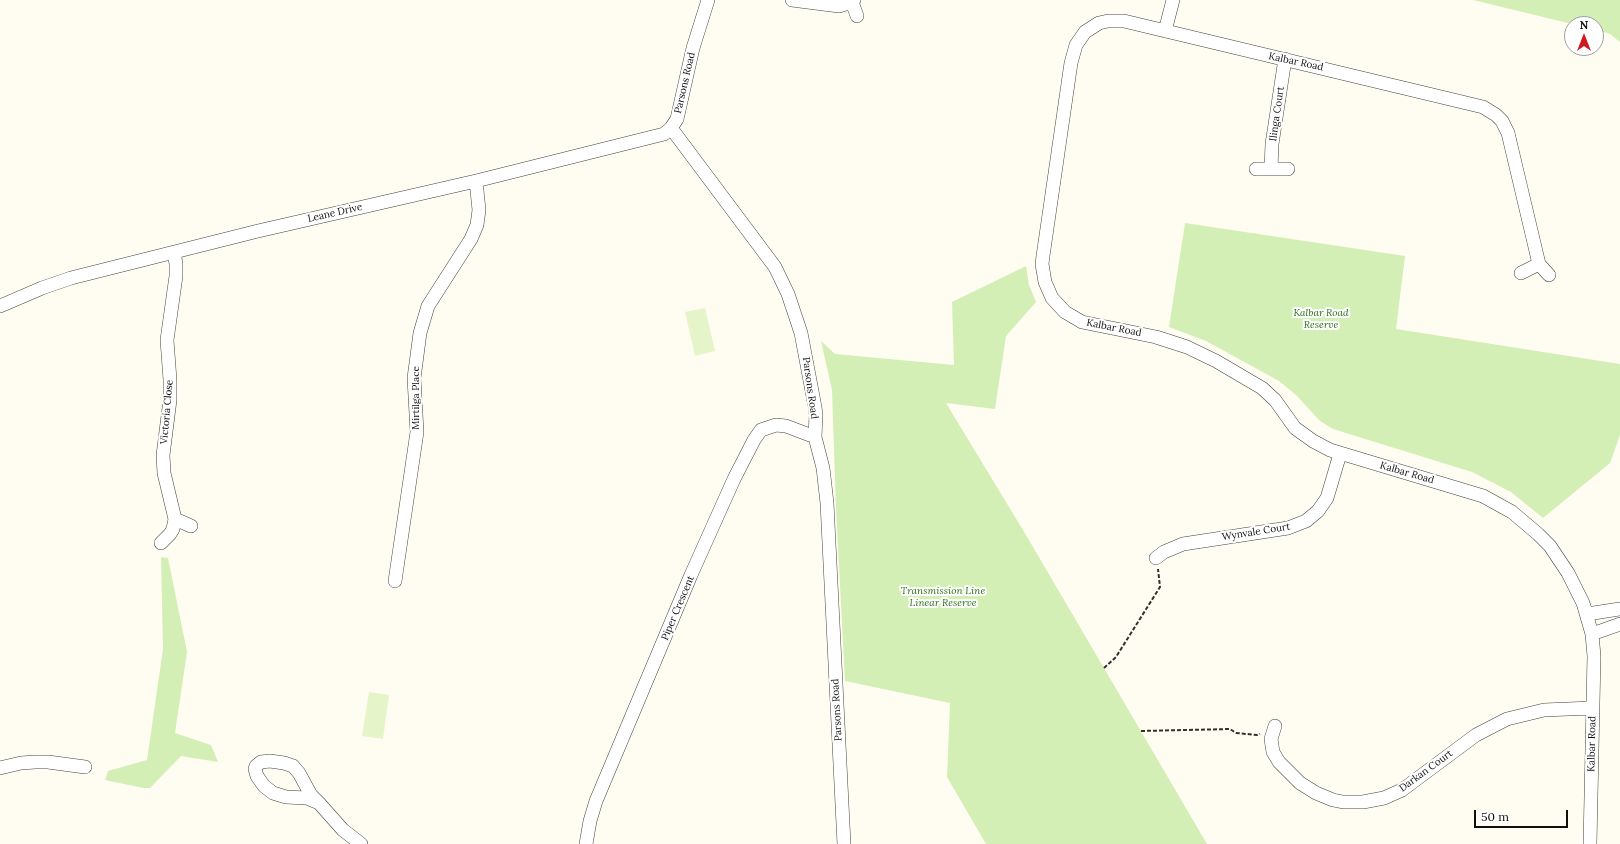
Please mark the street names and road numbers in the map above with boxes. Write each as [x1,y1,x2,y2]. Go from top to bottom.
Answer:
street label: Kalbar Road [1267,50,1325,74]
street label: Parsons Road [672,51,698,115]
street label: Ilinga Court [1267,86,1287,142]
street label: Leane Drive [307,201,363,225]
street label: Kalbar Road [1085,317,1143,339]
street label: Parsons Road [800,356,820,420]
street label: Mirtilga Place [410,366,422,430]
street label: Victoria Close [158,379,176,445]
street label: Kalbar Road [1379,460,1435,486]
street label: Wynvale Court [1221,521,1291,543]
street label: Piper Crescent [659,574,697,642]
street label: Parsons Road [829,678,845,742]
street label: Kalbar Road [1586,716,1598,772]
street label: Darkan Court [1397,748,1455,794]

